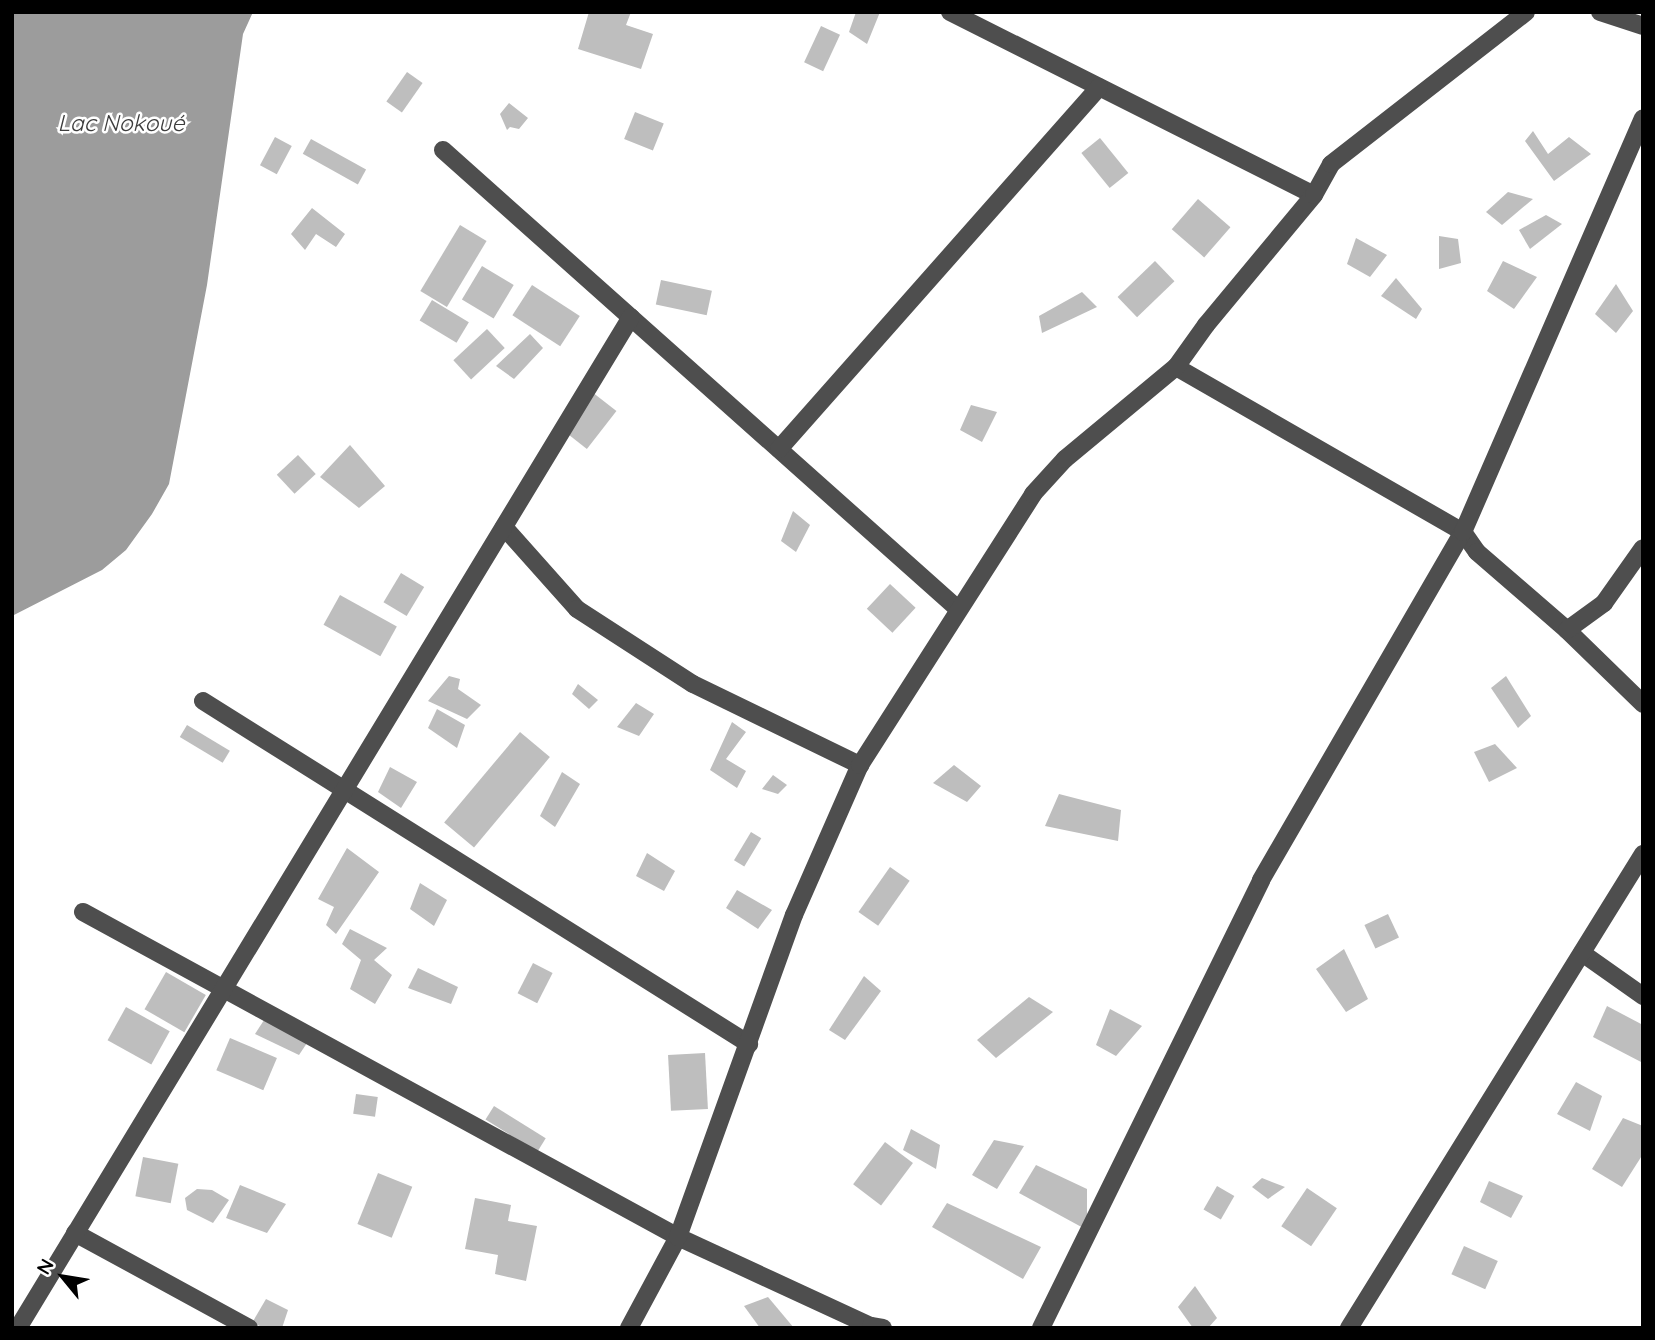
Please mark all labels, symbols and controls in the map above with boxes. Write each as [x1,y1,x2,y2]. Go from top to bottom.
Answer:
water label: Lac Nokoué [58,109,184,137]
north arrow [28,1242,98,1312]
text: N [31,1254,59,1279]

